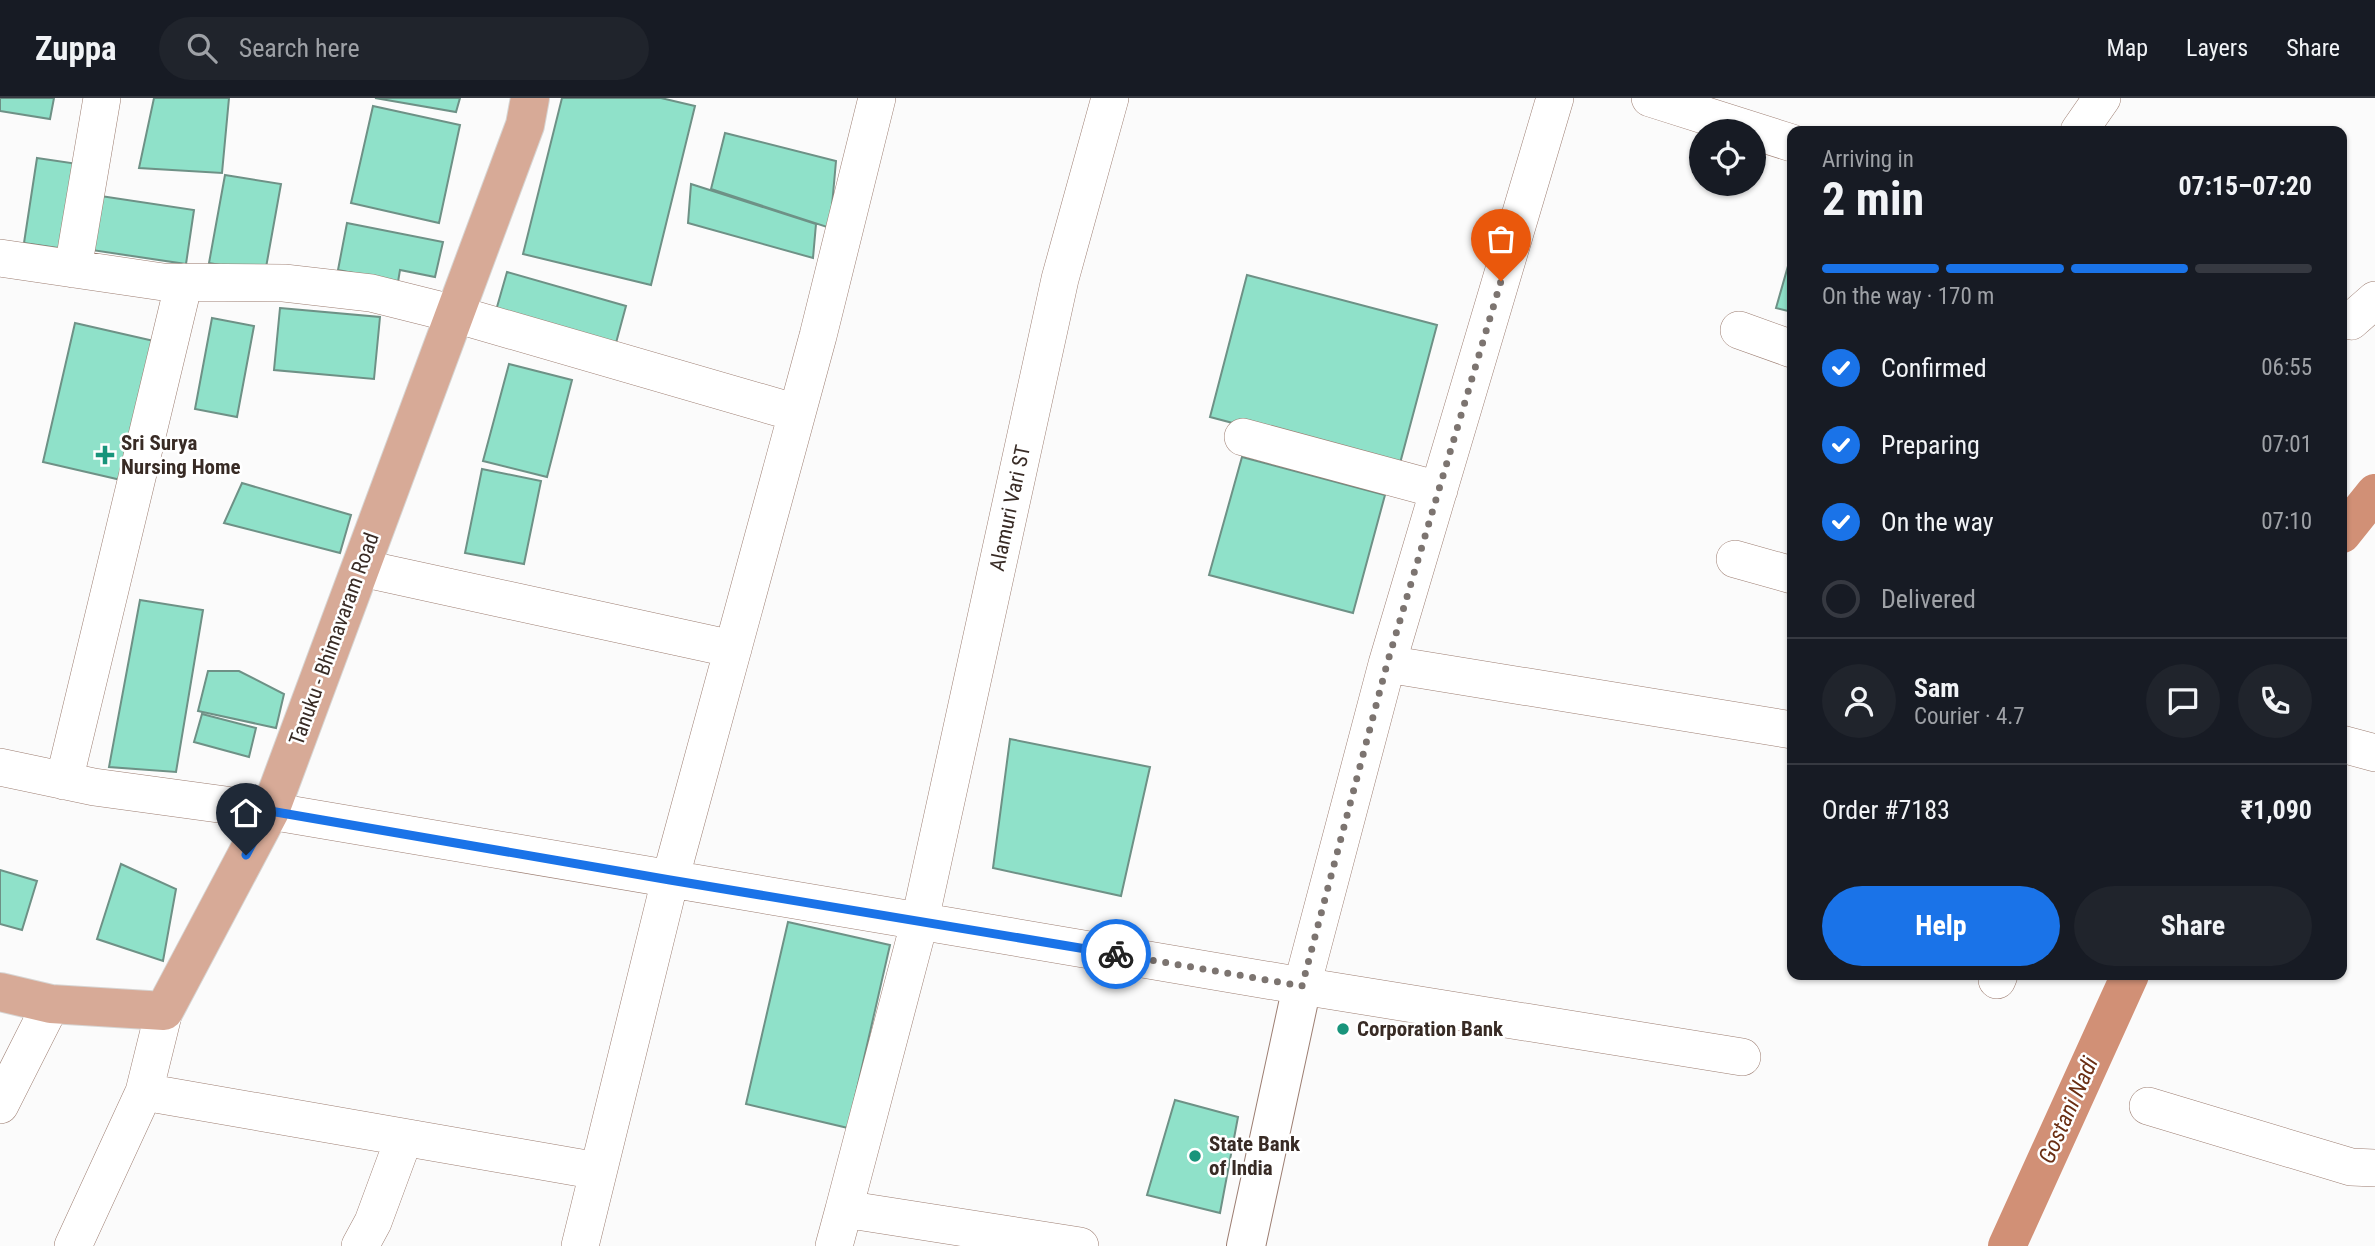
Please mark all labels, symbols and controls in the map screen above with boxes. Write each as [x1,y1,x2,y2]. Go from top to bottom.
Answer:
search box [159,17,649,80]
text: Zuppa [35,29,117,68]
icon: search [183,29,221,67]
text: Search here [239,33,360,63]
text: Map [2107,34,2148,62]
text: Layers [2186,34,2248,62]
text: Share [2286,34,2340,62]
map controls [1689,119,1766,196]
button: locate [1689,119,1766,196]
text: Arriving in [1822,146,1914,173]
text: 07:15–07:20 [2178,171,2312,201]
text: 2 min [1822,172,1924,226]
pin [1471,209,1531,281]
icon: bag [1482,220,1520,258]
text: On the way · 170 m [1822,283,1994,310]
icon: check [1822,349,1860,387]
text: Confirmed [1881,353,1987,383]
text: 06:55 [2261,354,2312,381]
icon: check [1822,426,1860,464]
text: Preparing [1881,430,1980,460]
place label: Sri Surya Nursing Home [121,431,241,479]
text: 07:01 [2261,431,2312,458]
street label: Alamuri Vari ST [985,443,1035,573]
marker: Sri Surya Nursing Home [95,445,115,465]
icon: check [1822,503,1860,541]
text: On the way [1881,507,1994,537]
text: 07:10 [2261,508,2312,535]
street label: Tanuku - Bhimavaram Road [284,529,384,749]
text: Delivered [1881,584,1976,614]
button: person [1822,664,1896,738]
button: chat [2146,664,2220,738]
button: phone [2238,664,2312,738]
text: Sam [1914,673,1960,703]
text: Courier · 4.7 [1914,703,2025,730]
pin [216,783,276,855]
icon: home [227,794,265,832]
text: Order #7183 [1822,795,1950,825]
text: ₹1,090 [2241,795,2312,825]
button: Help [1822,886,2060,966]
button: Share [2074,886,2312,966]
courier [1081,919,1151,989]
icon: bike [1097,935,1135,973]
place label: Corporation Bank [1357,1017,1504,1041]
marker: Corporation Bank [1335,1021,1351,1037]
water label: Gostani Nadi [2033,1052,2104,1168]
place label: State Bank of India [1209,1132,1301,1180]
marker: State Bank of India [1187,1148,1203,1164]

